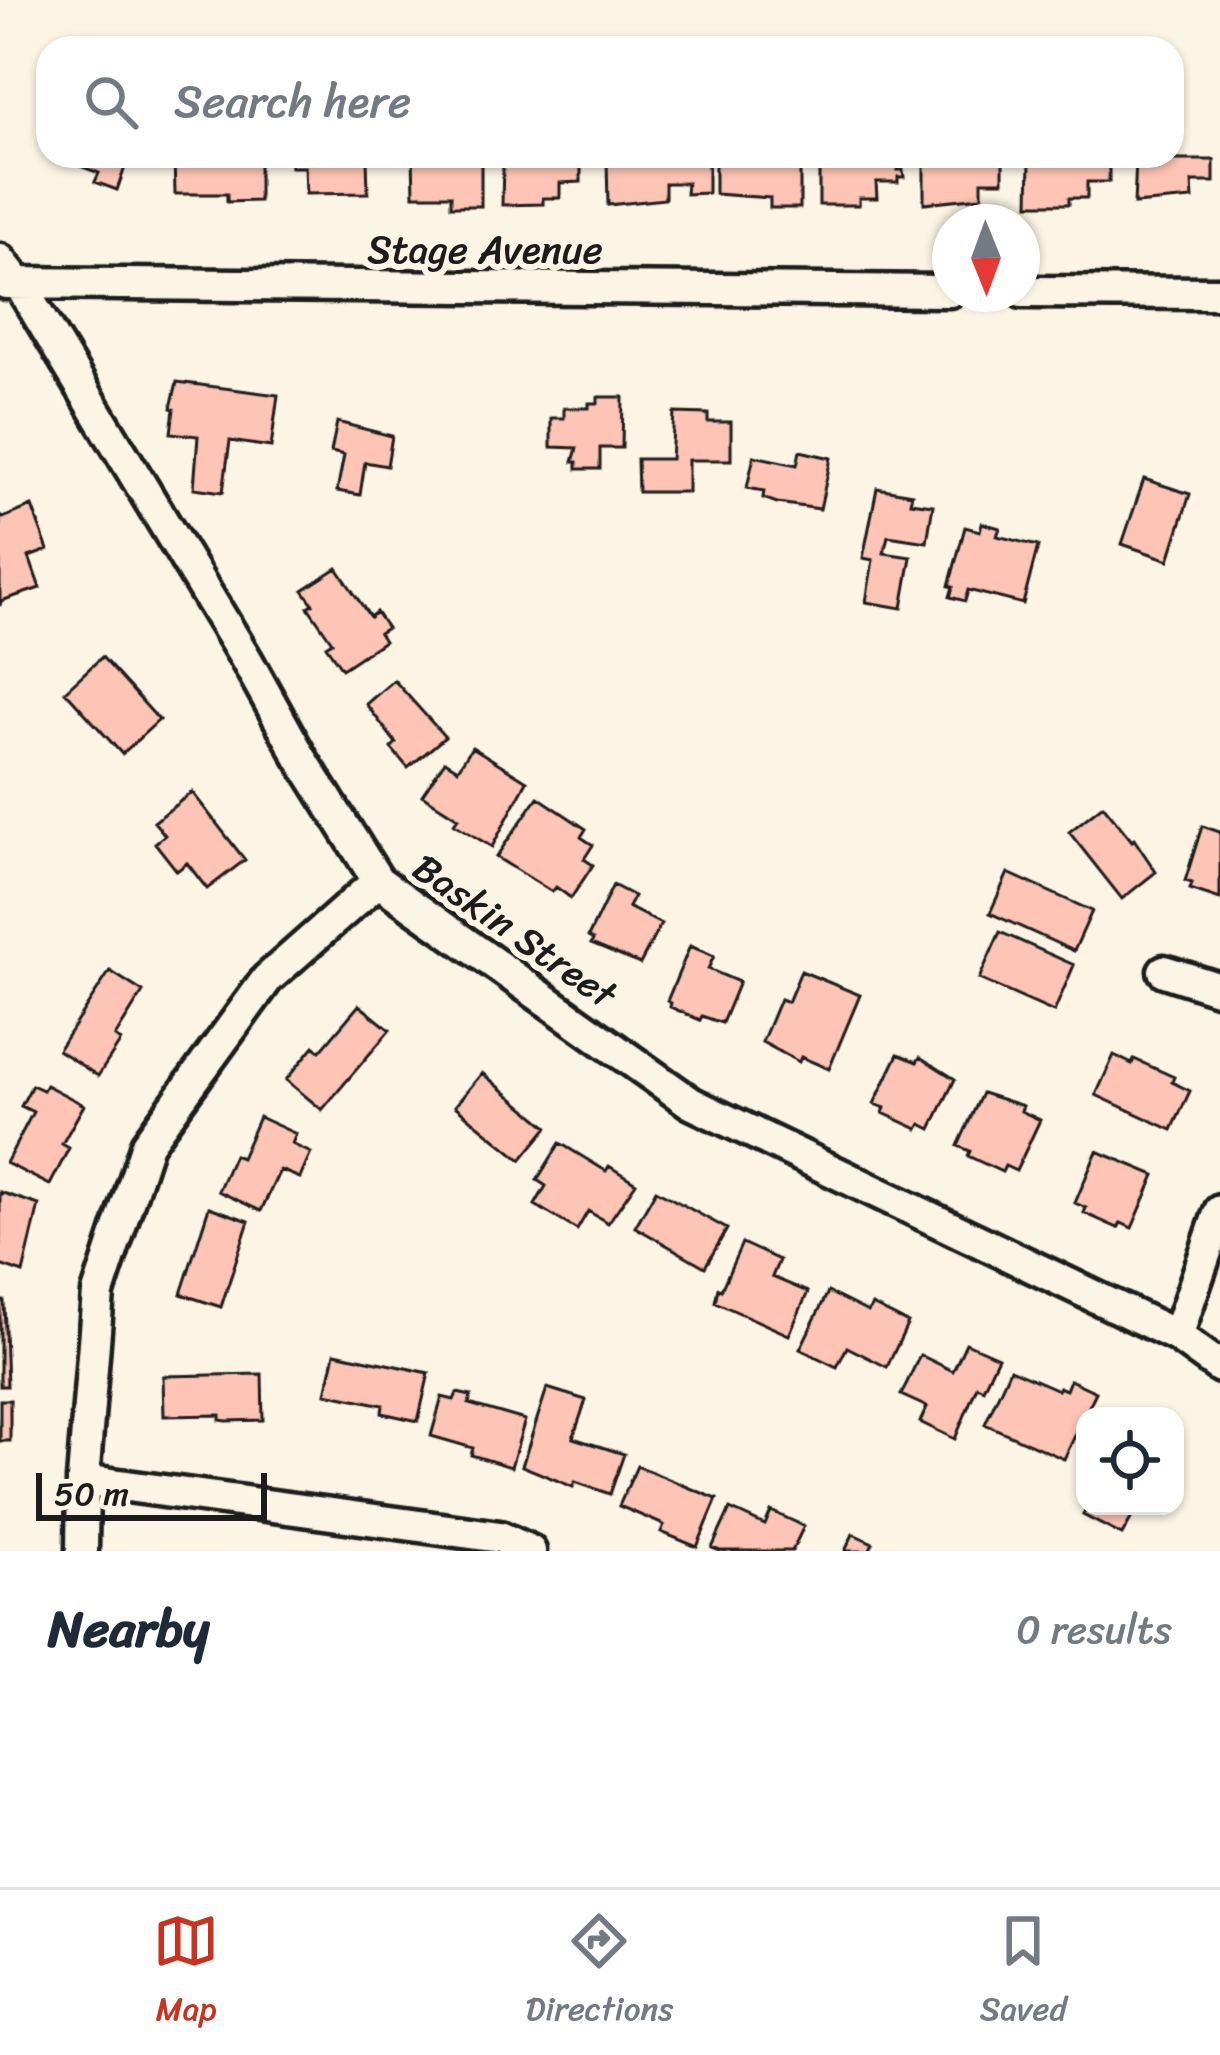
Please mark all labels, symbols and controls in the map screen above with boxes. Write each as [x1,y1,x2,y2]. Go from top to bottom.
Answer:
search box [36,36,1184,168]
text: Search here [174,62,411,142]
icon: search [78,69,144,135]
north arrow [932,204,1040,312]
street label: Stage Avenue [367,215,603,284]
street label: Baskin Street [398,834,633,1027]
map controls [1076,1407,1184,1515]
button: locate [1076,1407,1184,1515]
text: 50 m [54,1465,129,1523]
scale bar [36,1467,267,1520]
text: Nearby [48,1584,209,1674]
text: 0 results [1016,1595,1172,1664]
tab: Map [153,1908,219,2038]
tab: Directions [526,1908,673,2038]
tab: Saved [980,1908,1067,2038]

